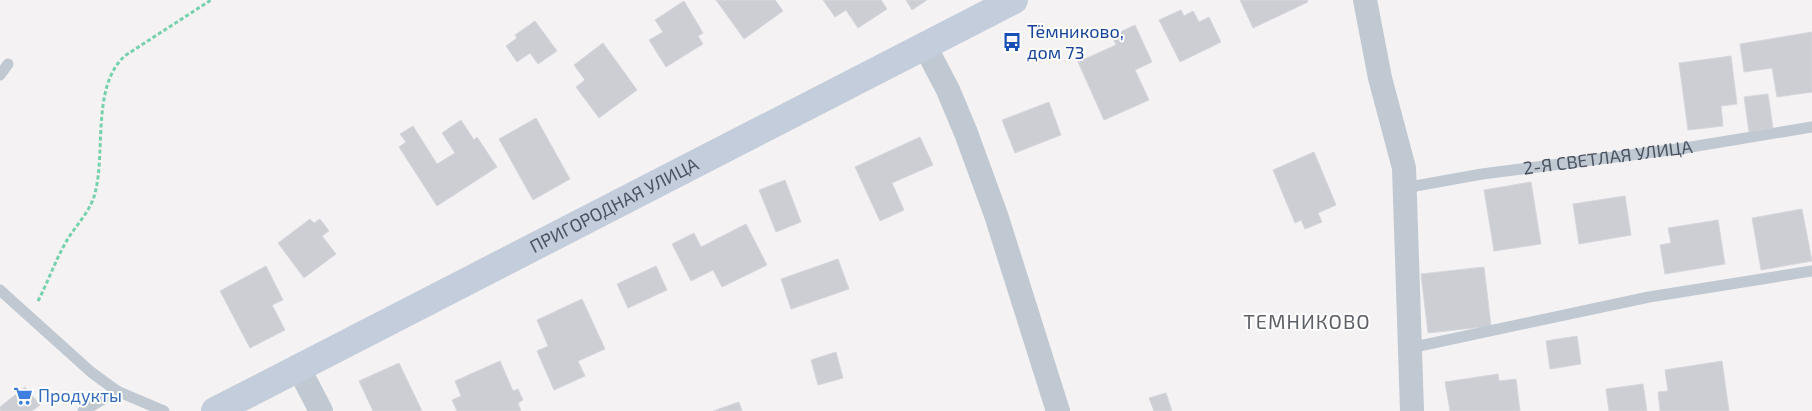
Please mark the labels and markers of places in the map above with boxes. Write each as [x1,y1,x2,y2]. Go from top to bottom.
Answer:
place label: Тёмниково, дом 73 [1027,20,1124,63]
bus stop icon: Тёмниково, дом 73 [1001,31,1023,53]
place label: Продукты [38,384,122,406]
supermarket icon: Продукты [12,385,34,407]

